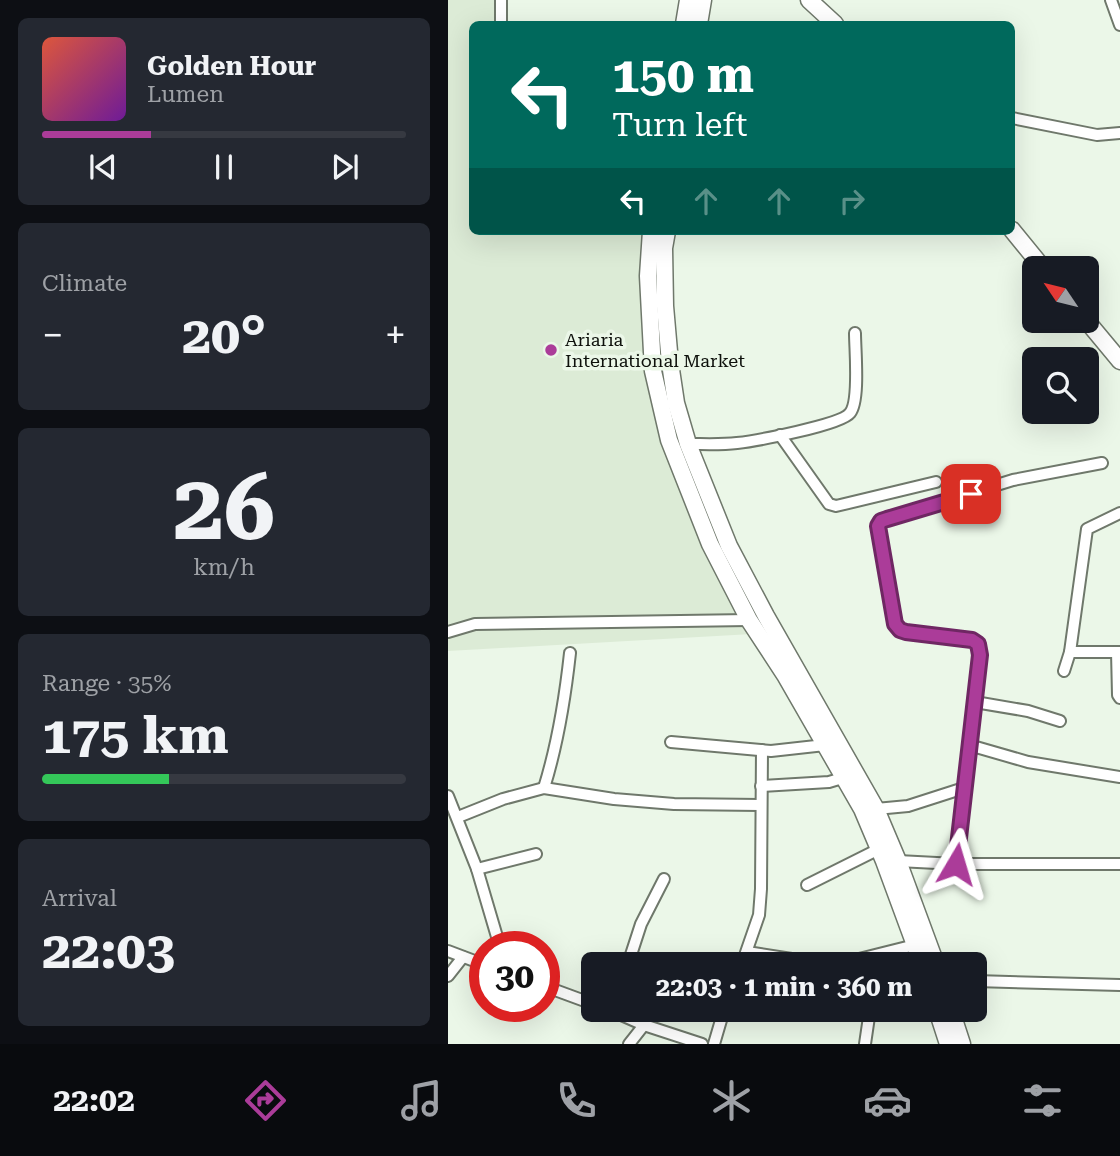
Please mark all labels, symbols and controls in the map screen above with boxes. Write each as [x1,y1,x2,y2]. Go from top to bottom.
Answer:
text: 150 m [612,47,754,104]
icon: left [497,49,588,140]
text: Golden Hour [147,51,316,81]
text: Lumen [147,81,224,108]
text: Turn left [612,106,747,144]
icon: previous [84,148,122,186]
icon: pause [205,148,243,186]
icon: next [326,148,364,186]
icon: left [614,182,652,220]
icon: ahead [687,182,725,220]
icon: ahead [760,182,798,220]
icon: right [833,182,871,220]
north arrow [1022,256,1099,332]
map controls [1022,256,1099,424]
text: Climate [42,270,127,297]
text: 20° [182,305,266,366]
text: − [42,313,63,357]
text: + [385,313,406,357]
place label: Ariaria International Market [565,329,745,371]
marker: Ariaria International Market [543,342,559,358]
button: search [1022,347,1099,424]
text: 26 [173,455,275,561]
pin [941,464,1001,524]
icon: arrive [952,475,990,513]
text: km/h [193,554,255,581]
text: Range · 35% [42,670,171,697]
text: 175 km [42,705,229,766]
position arrow [919,827,993,901]
text: Arrival [42,885,117,912]
text: 22:03 [42,920,175,981]
speed limit sign: 30 [469,931,560,1022]
text: 22:03 · 1 min · 360 m [656,972,912,1002]
icon: directions [241,1076,290,1125]
icon: music [397,1076,446,1125]
icon: phone [552,1076,601,1125]
icon: climate [707,1076,756,1125]
icon: car [863,1076,912,1125]
icon: filters [1018,1076,1067,1125]
text: 22:02 [53,1081,135,1119]

